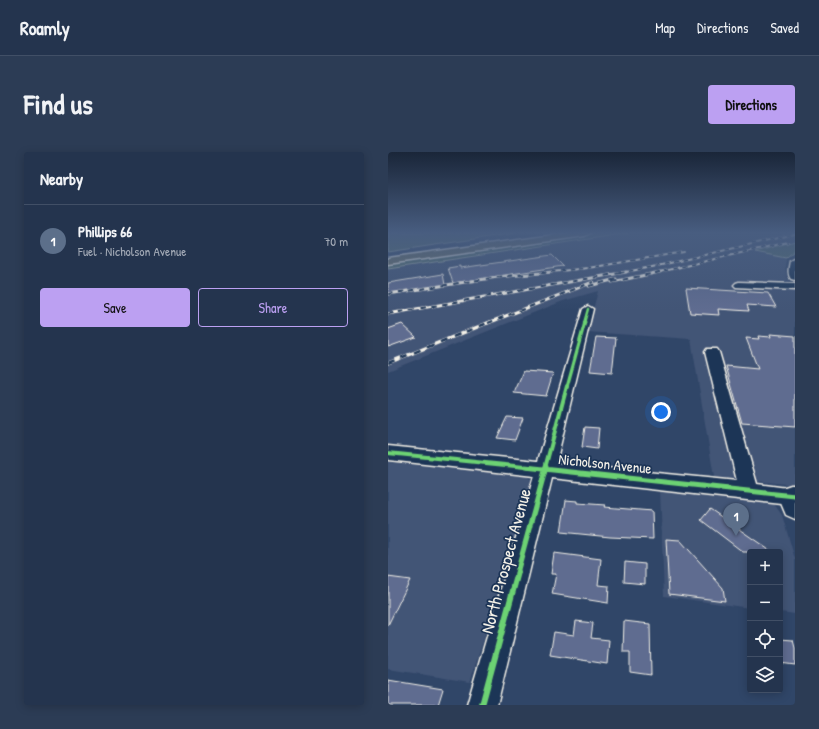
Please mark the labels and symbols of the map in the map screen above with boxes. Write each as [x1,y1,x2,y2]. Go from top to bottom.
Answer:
your location [651,402,671,422]
street label: Nicholson Avenue [557,448,653,479]
street label: North Prospect Avenue [474,486,537,636]
pin: 1 [723,503,749,536]

